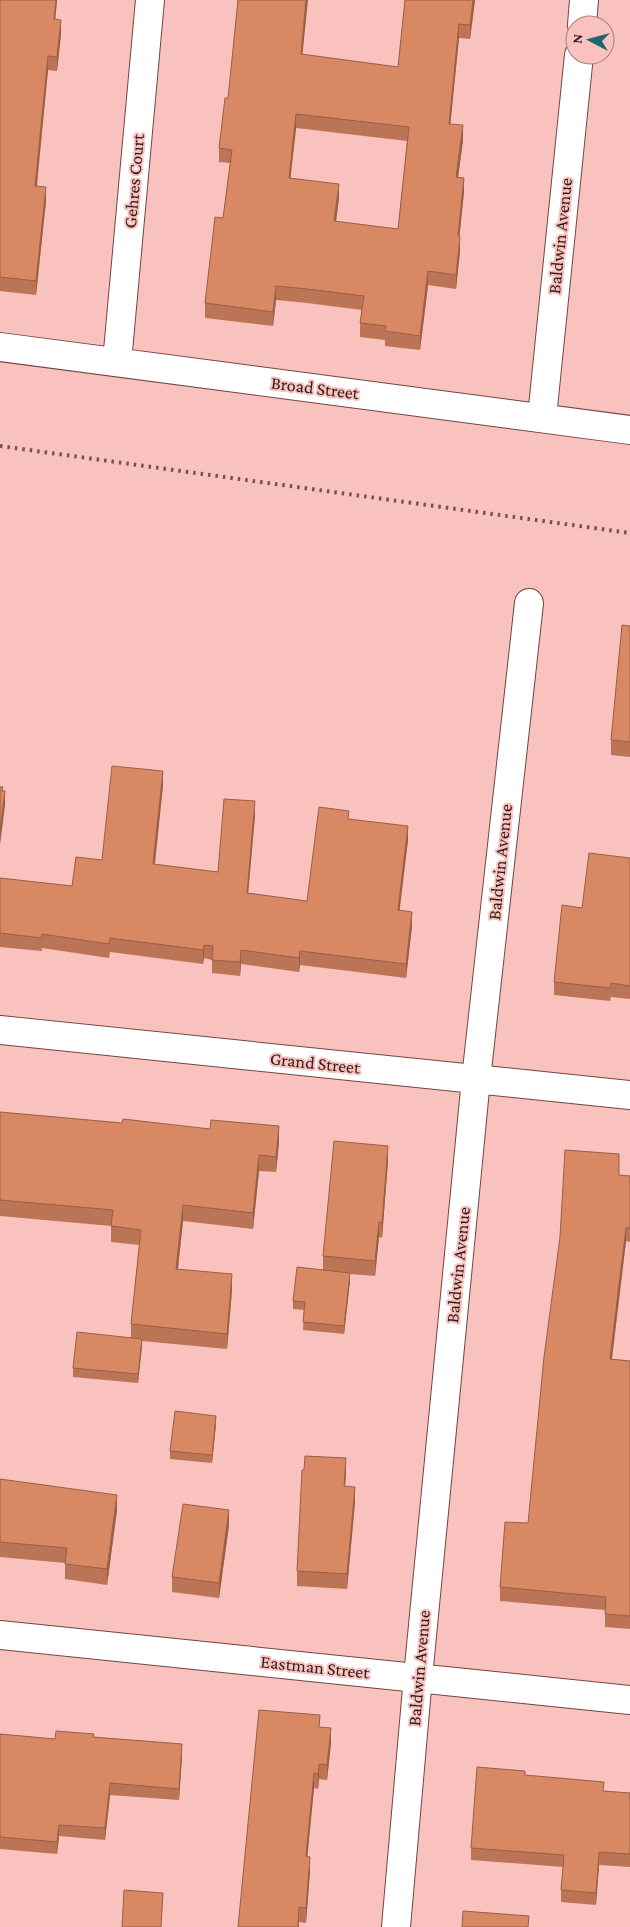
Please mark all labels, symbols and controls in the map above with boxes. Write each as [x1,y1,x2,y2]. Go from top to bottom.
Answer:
north arrow [565,15,615,65]
text: N [569,33,586,44]
street label: Gehres Court [120,132,148,229]
street label: Baldwin Avenue [544,177,576,295]
street label: Broad Street [270,373,361,403]
street label: Baldwin Avenue [484,803,516,921]
street label: Grand Street [269,1048,362,1078]
street label: Baldwin Avenue [442,1206,474,1324]
street label: Baldwin Avenue [404,1609,434,1727]
street label: Eastman Street [260,1651,371,1683]

